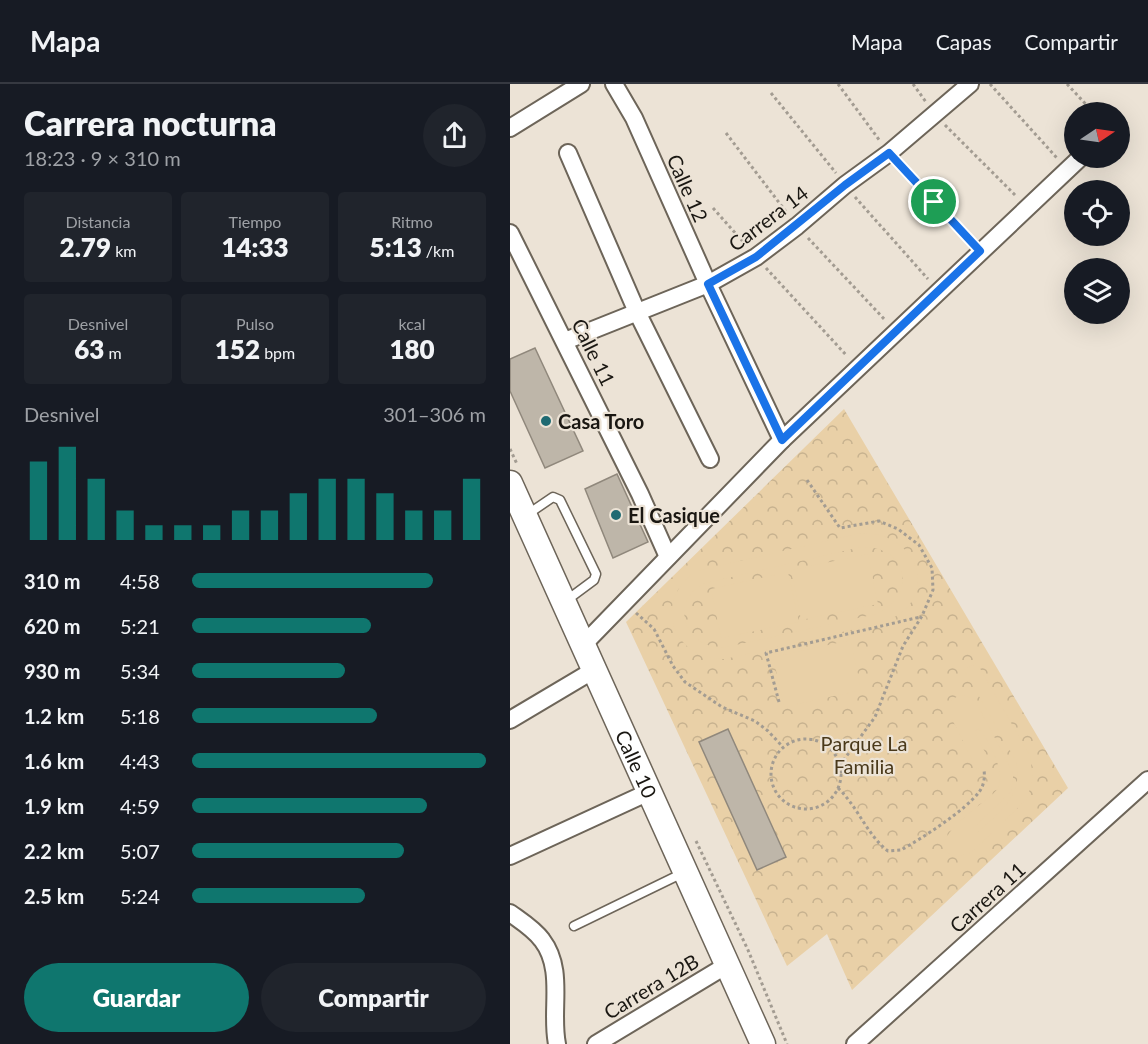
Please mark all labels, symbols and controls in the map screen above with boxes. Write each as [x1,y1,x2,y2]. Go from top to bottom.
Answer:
text: Mapa [30,24,100,58]
text: Mapa [851,29,903,54]
text: Capas [936,29,992,54]
text: Compartir [1025,29,1118,54]
north arrow [1064,102,1130,168]
map controls [1064,102,1130,324]
text: Carrera nocturna [24,103,277,143]
button: share [423,104,486,167]
text: 18:23 · 9 × 310 m [24,146,181,170]
street label: Calle 12 [662,150,714,226]
pin [908,176,959,227]
street label: Carrera 14 [723,180,813,256]
button: locate [1064,180,1130,246]
icon: arrive [917,185,950,218]
text: Distancia [66,212,130,231]
text: Tiempo [229,212,281,231]
text: Ritmo [391,212,433,231]
text: 2.79 [60,231,111,263]
text: 14:33 [221,231,289,263]
text: 5:13 [370,231,422,263]
text: km [111,241,136,260]
text: /km [422,241,454,260]
button: layers [1064,258,1130,324]
text: Desnivel [68,314,128,333]
text: Pulso [236,314,274,333]
text: kcal [398,314,426,333]
street label: Calle 11 [568,315,620,389]
text: 63 [74,333,104,365]
text: 152 [215,333,260,365]
text: 180 [389,333,435,365]
text: m [104,343,122,362]
text: bpm [260,343,295,362]
text: Desnivel [24,402,100,426]
text: 301–306 m [383,402,486,426]
place label: Casa Toro [558,409,644,433]
marker: Casa Toro [539,414,553,428]
place label: El Casique [628,503,720,527]
marker: El Casique [609,508,623,522]
text: 310 m [24,569,80,593]
text: 4:58 [120,569,160,593]
text: 620 m [24,614,80,638]
text: 5:21 [120,614,160,638]
text: 930 m [24,659,80,683]
text: 5:34 [120,659,160,683]
text: 1.2 km [24,704,84,728]
text: 5:18 [120,704,160,728]
street label: Calle 10 [611,726,662,801]
park label: Parque La Familia [821,731,907,778]
text: 1.6 km [24,749,84,773]
text: 4:43 [120,749,160,773]
text: 1.9 km [24,794,84,818]
text: 4:59 [120,794,160,818]
text: 2.2 km [24,839,84,863]
text: 5:07 [120,839,160,863]
street label: Carrera 11 [944,857,1030,937]
text: 2.5 km [24,884,84,908]
text: 5:24 [120,884,160,908]
street label: Carrera 12B [599,948,703,1024]
button: Guardar [24,963,249,1032]
button: Compartir [261,963,486,1032]

